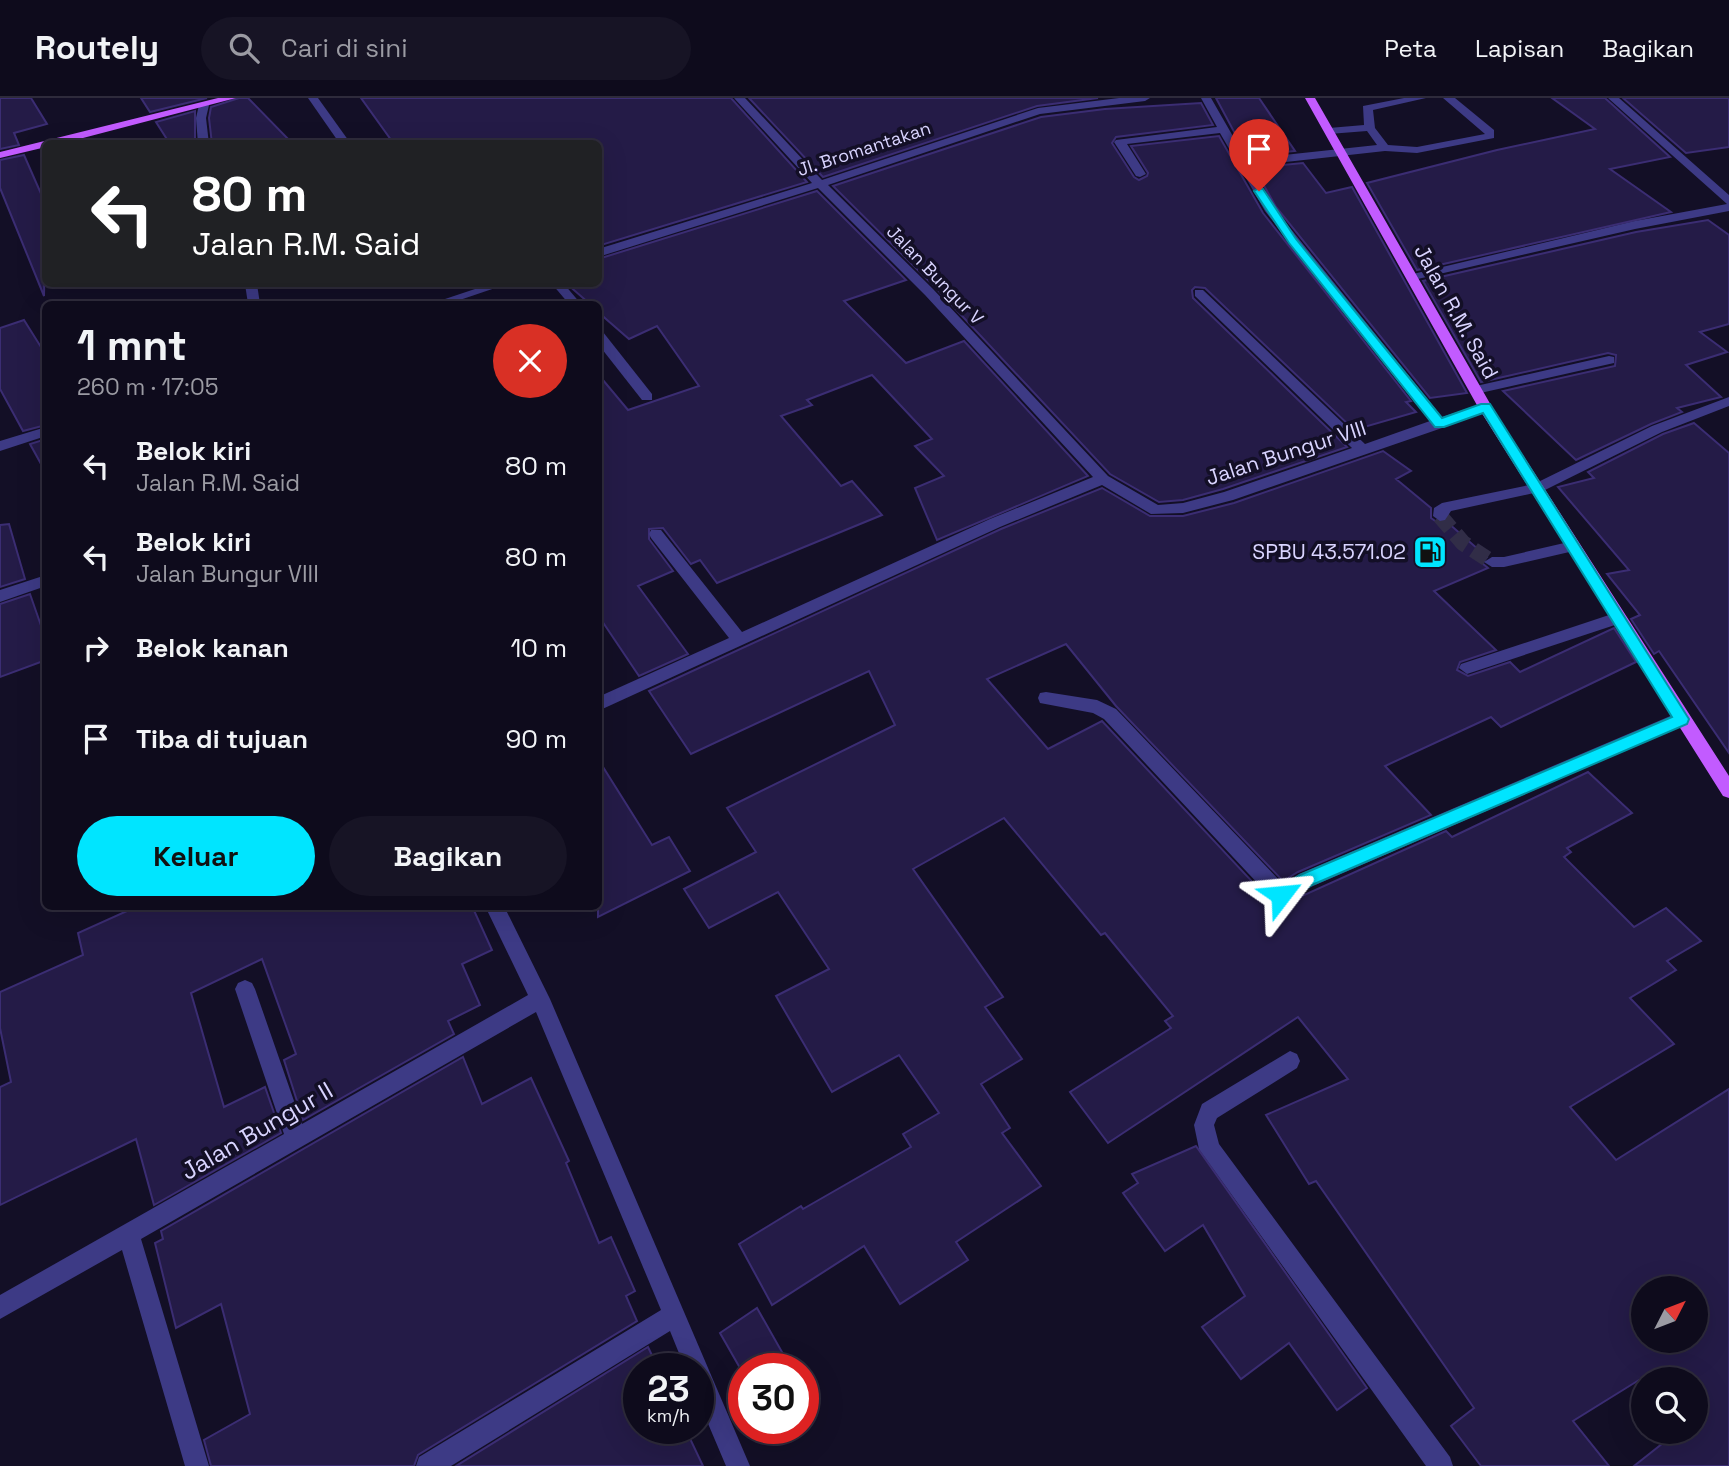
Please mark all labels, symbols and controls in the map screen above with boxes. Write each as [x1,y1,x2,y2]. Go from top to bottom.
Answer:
search box [201,17,691,80]
text: Routely [35,27,159,69]
icon: search [225,29,263,67]
text: Cari di sini [281,31,408,65]
text: Peta [1384,33,1437,64]
text: Lapisan [1475,33,1564,64]
text: Bagikan [1602,33,1694,64]
street label: Jl. Bromantakan [794,116,934,181]
pin [1229,119,1289,191]
icon: arrive [1240,130,1278,168]
text: 80 m [192,163,307,225]
icon: left [77,168,168,259]
street label: Jalan Bungur V [882,220,989,329]
text: Jalan R.M. Said [192,224,420,264]
street label: Jalan R.M. Said [1408,240,1505,384]
text: 1 mnt [77,319,187,372]
button: close [493,324,567,398]
text: 260 m · 17:05 [77,372,218,402]
street label: Jalan Bungur VIII [1202,414,1369,491]
text: Belok kiri [136,434,251,468]
icon: left [77,447,115,485]
text: 80 m [505,449,567,483]
text: Jalan R.M. Said [136,468,300,498]
text: Belok kiri [136,525,251,559]
fuel station icon: SPBU 43.571.02 [1411,533,1449,571]
icon: left [77,538,115,576]
place label: SPBU 43.571.02 [1252,538,1406,565]
text: 80 m [505,540,567,574]
text: Jalan Bungur VIII [136,559,319,589]
icon: right [77,629,115,667]
text: Belok kanan [136,631,289,665]
text: 10 m [510,631,567,665]
icon: arrive [77,720,115,758]
text: Tiba di tujuan [136,722,308,756]
text: 90 m [505,722,567,756]
button: Keluar [77,816,315,896]
button: Bagikan [329,816,567,896]
position arrow [1244,858,1318,932]
street label: Jalan Bungur II [175,1075,338,1187]
north arrow [1631,1276,1708,1353]
map controls [1631,1276,1708,1444]
speed limit sign: 30 [728,1353,819,1444]
text: 23 [647,1367,690,1411]
button: search [1631,1367,1708,1444]
text: km/h [647,1404,690,1427]

